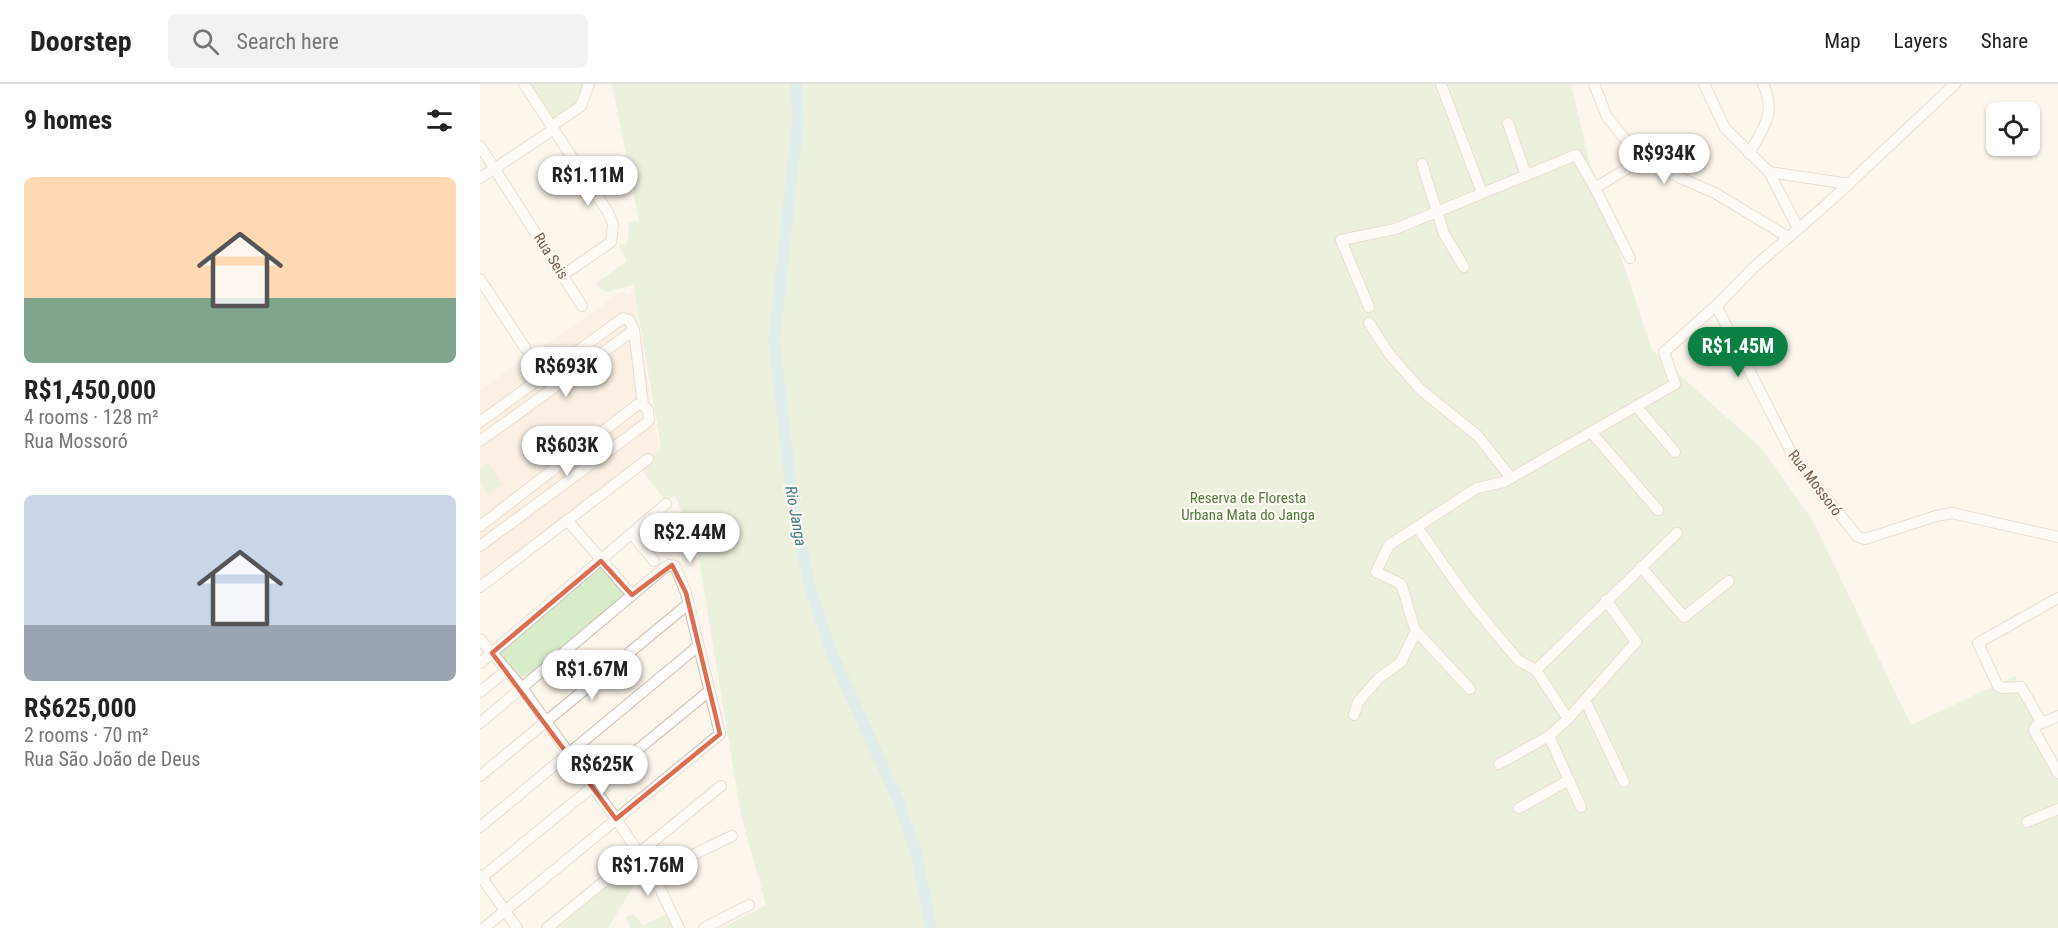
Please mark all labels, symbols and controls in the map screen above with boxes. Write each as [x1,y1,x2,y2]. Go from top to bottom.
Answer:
search box [168,14,588,68]
text: Doorstep [30,25,132,58]
icon: search [189,25,222,58]
text: Search here [237,29,339,54]
text: Map [1824,29,1861,53]
text: Layers [1894,29,1948,53]
text: Share [1981,29,2028,53]
map controls [1986,102,2040,156]
button: locate [1986,102,2040,156]
icon: filters [423,104,456,137]
text: 9 homes [24,105,112,135]
pin: R$934K [1615,134,1713,185]
text: R$934K [1633,141,1695,165]
pin: R$1.11M [533,156,643,207]
text: R$1.11M [552,163,624,187]
icon: home [186,216,294,324]
street label: Rua Seis [530,230,572,282]
pin: R$1.45M [1683,327,1793,378]
text: R$1.45M [1702,334,1774,358]
pin: R$693K [517,347,615,398]
text: R$693K [535,354,597,378]
text: R$1,450,000 [24,375,156,405]
text: 4 rooms · 128 m² [24,405,159,429]
pin: R$603K [518,426,616,477]
text: Rua Mossoró [24,429,128,453]
text: R$603K [536,433,598,457]
street label: Rua Mossoró [1784,446,1846,520]
water label: Rio Janga [781,484,811,548]
park label: Reserva de Floresta Urbana Mata do Janga [1181,489,1315,524]
pin: R$2.44M [635,513,745,564]
text: R$2.44M [654,520,726,544]
icon: home [186,534,294,642]
pin: R$1.67M [537,650,647,701]
text: R$1.67M [556,657,628,681]
text: R$625,000 [24,693,137,723]
text: 2 rooms · 70 m² [24,723,149,747]
pin: R$625K [553,745,651,796]
text: Rua São João de Deus [24,747,200,771]
text: R$625K [571,752,633,776]
pin: R$1.76M [593,846,703,897]
text: R$1.76M [612,853,684,877]

